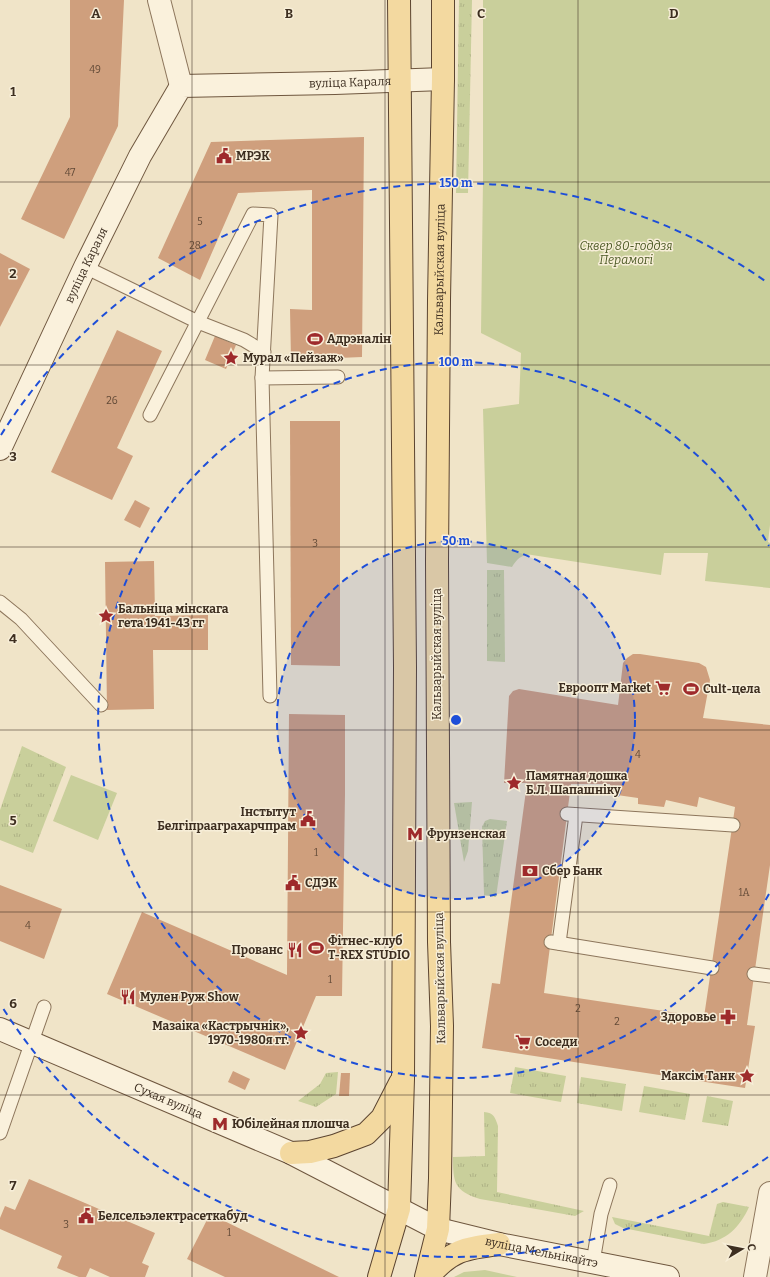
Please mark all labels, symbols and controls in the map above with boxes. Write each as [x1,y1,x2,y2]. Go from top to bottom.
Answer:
text: A [91,6,101,21]
text: B [285,6,293,21]
text: C [477,6,485,21]
text: D [669,6,679,21]
house number: 49 [89,64,101,76]
street label: вуліца Караля [309,74,392,91]
text: 1 [10,84,16,99]
public building icon: МРЭК [215,147,233,165]
place label: МРЭК [236,149,270,163]
house number: 47 [65,167,75,179]
text: 150 m [440,176,473,190]
street label: Кальварыйская вуліца [432,203,448,336]
house number: 5 [197,216,203,228]
street label: вуліца Караля [62,225,111,305]
park label: Сквер 80-годдзя Перамогі [580,239,672,267]
house number: 28 [189,240,201,252]
text: 2 [9,266,17,281]
sports icon: Адрэналін [306,330,324,348]
place label: Адрэналін [327,332,391,346]
place icon: Мурал «Пейзаж» [222,349,240,367]
place label: Мурал «Пейзаж» [243,351,344,365]
text: 100 m [439,355,474,369]
house number: 26 [106,395,118,407]
text: 3 [9,449,17,464]
text: 50 m [442,534,470,548]
house number: 3 [312,538,318,550]
street label: Кальварыйская вуліца [430,588,444,720]
place label: Бальніца мінскага гета 1941-43 гг [118,602,229,630]
place icon: Бальніца мінскага гета 1941-43 гг [97,607,115,625]
text: 4 [9,631,17,646]
supermarket icon: Евроопт Market [654,679,672,697]
sports icon: Cult-цела [682,680,700,698]
place label: Евроопт Market [558,681,651,695]
place label: Cult-цела [703,682,761,696]
centre of rings [449,713,463,727]
house number: 4 [635,749,641,761]
place label: Памятная дошка Б.Л. Шапашніку [526,769,628,797]
place icon: Памятная дошка Б.Л. Шапашніку [505,774,523,792]
place label: Інстытут Белгіпрааграхарчпрам [157,805,296,833]
public building icon: Інстытут Белгіпрааграхарчпрам [299,810,317,828]
text: 5 [9,813,17,828]
metro station icon: Фрунзенская [406,825,424,843]
place label: Фрунзенская [427,827,506,841]
house number: 1 [314,847,318,859]
bank icon: Сбер Банк [521,862,539,880]
place label: Сбер Банк [542,864,603,878]
public building icon: СДЭК [284,874,302,892]
place label: СДЭК [305,876,338,890]
house number: 1А [738,887,750,899]
street label: Кальварыйская вуліца [432,912,448,1044]
house number: 4 [25,920,31,932]
place label: Фітнес-клуб T-REX STUDIO [328,934,410,962]
sports icon: Фітнес-клуб T-REX STUDIO [307,939,325,957]
restaurant icon: Прованс [286,941,304,959]
place label: Прованс [232,943,283,957]
house number: 1 [328,974,332,986]
restaurant icon: Мулен Руж Show [119,988,137,1006]
place label: Мулен Руж Show [140,990,240,1004]
text: 6 [9,996,17,1011]
house number: 2 [575,1003,581,1015]
pharmacy icon: Здоровье [719,1008,737,1026]
place label: Здоровье [661,1010,716,1024]
house number: 2 [614,1016,620,1028]
place label: Мазаіка «Кастрычнік», 1970-1980я гг. [152,1019,289,1047]
place icon: Мазаіка «Кастрычнік», 1970-1980я гг. [292,1024,310,1042]
supermarket icon: Соседи [514,1033,532,1051]
place label: Соседи [535,1035,577,1049]
place icon: Максім Танк [738,1067,756,1085]
place label: Максім Танк [661,1069,736,1083]
street label: Сухая вуліца [132,1080,205,1122]
metro station icon: Юбілейная плошча [211,1115,229,1133]
place label: Юбілейная плошча [232,1117,350,1131]
text: 7 [10,1178,17,1193]
public building icon: Белсельэлектрасеткабуд [77,1207,95,1225]
place label: Белсельэлектрасеткабуд [98,1209,248,1223]
house number: 3 [63,1219,69,1231]
house number: 1 [227,1227,231,1239]
north arrow [722,1229,762,1269]
street label: вуліца Мельнікайтэ [484,1234,599,1270]
text: С [744,1243,758,1252]

